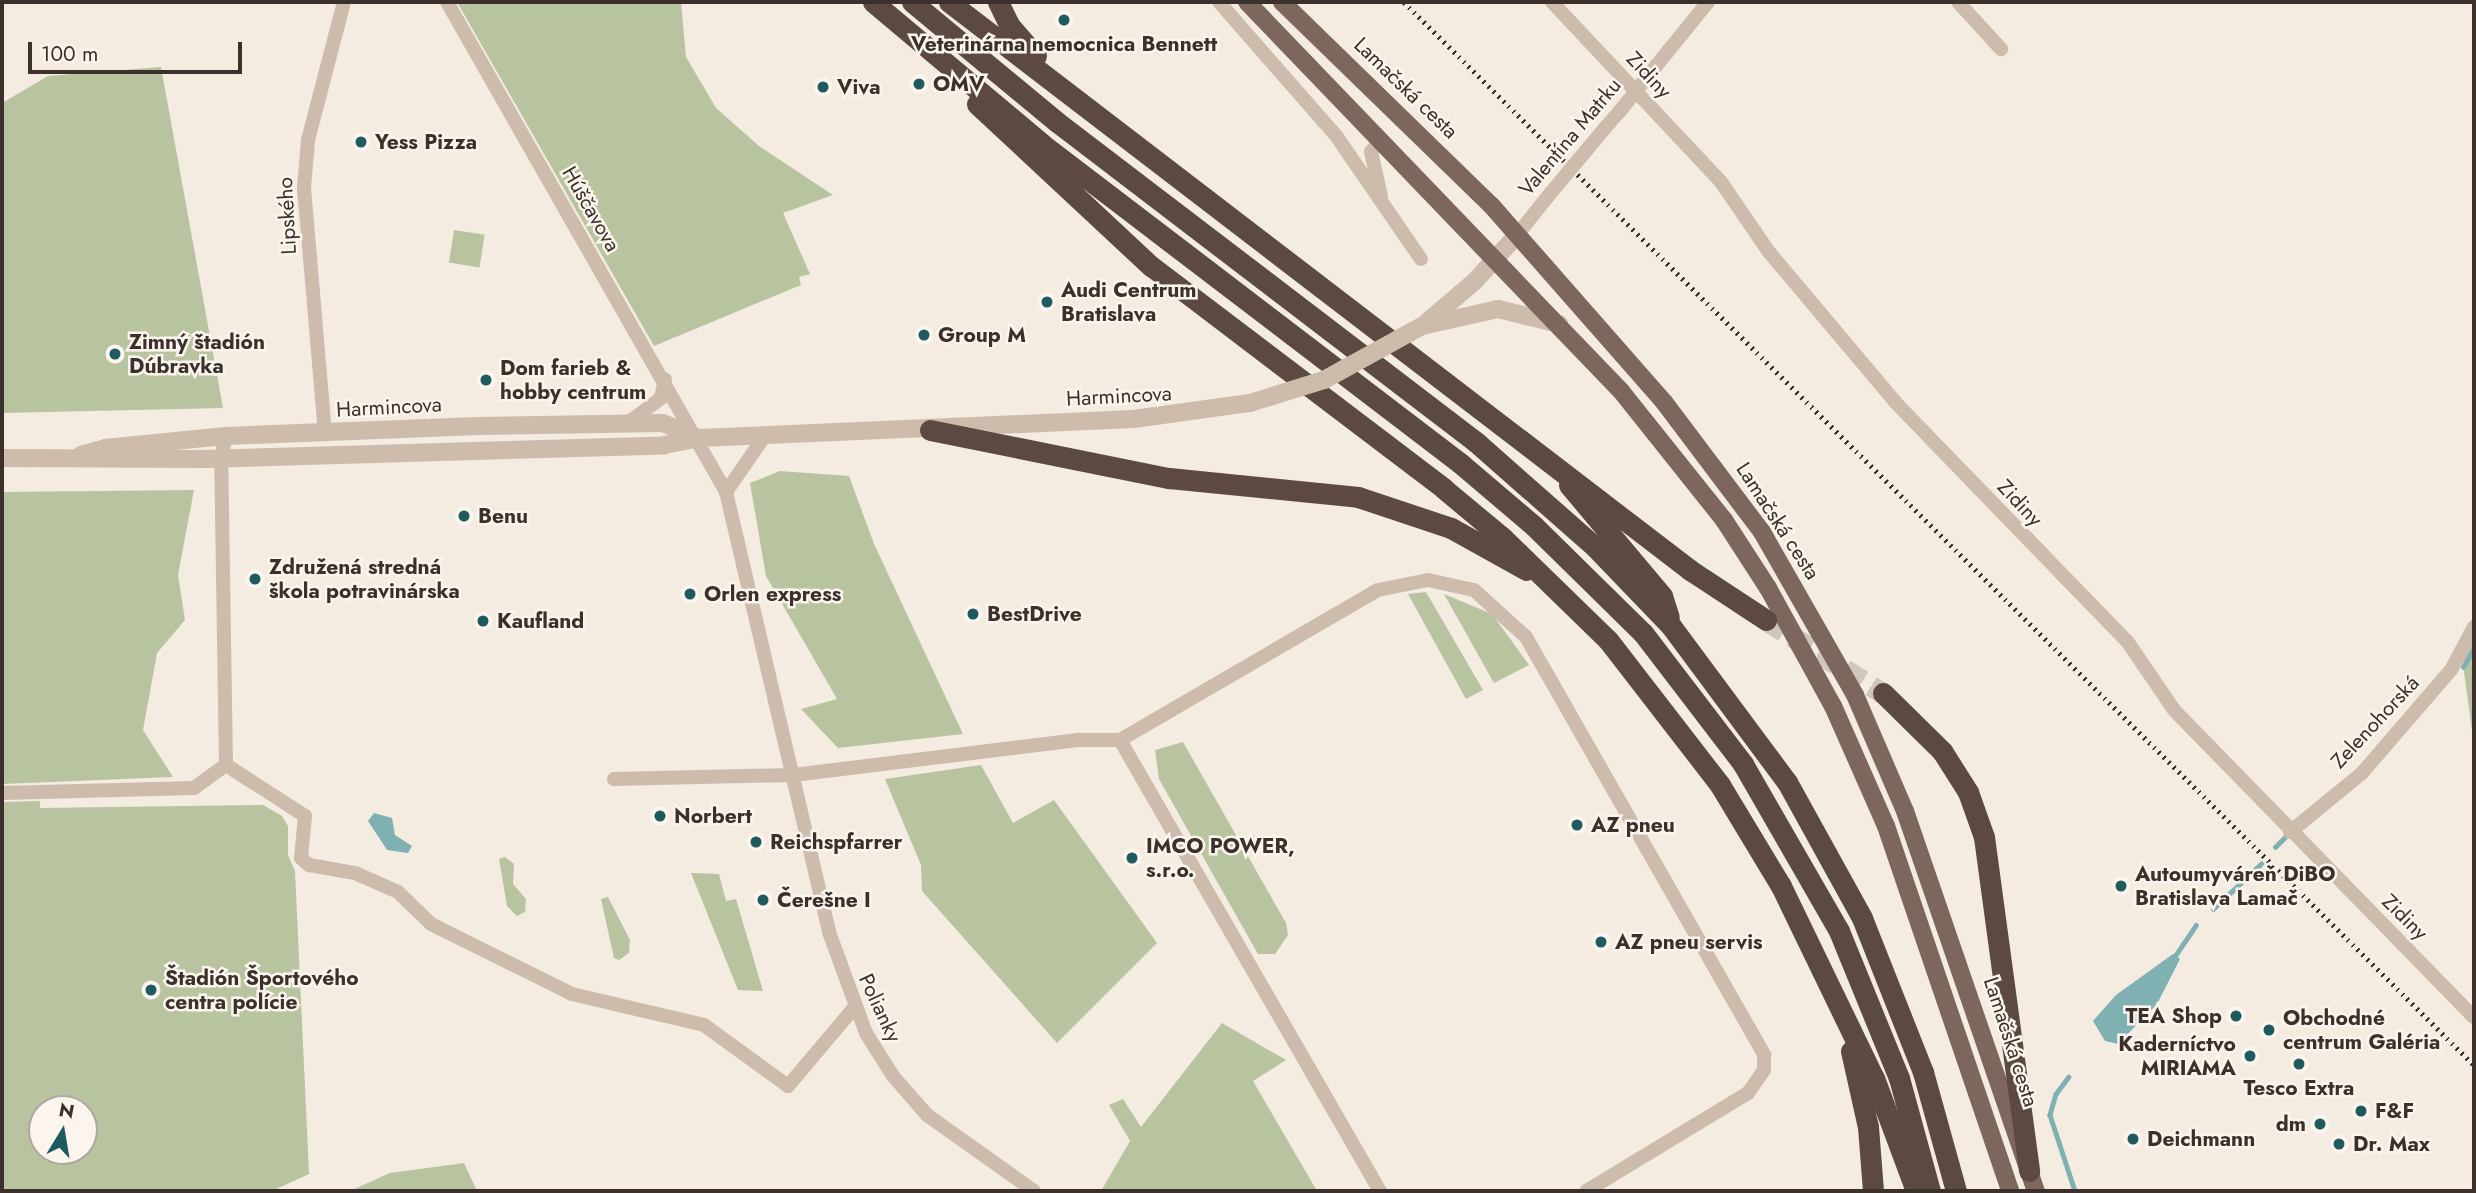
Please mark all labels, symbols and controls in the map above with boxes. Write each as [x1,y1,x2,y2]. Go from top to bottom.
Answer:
marker: Veterinárna nemocnica Bennett [1056,12,1072,28]
scale bar [32,28,245,72]
place label: Veterinárna nemocnica Bennett [911,31,1217,57]
street label: Lamačská cesta [1349,32,1463,144]
text: 100 m [41,39,98,69]
street label: Zidiny [1621,46,1677,104]
place label: OMV [933,71,984,97]
street label: Valentína Matrku [1513,73,1627,201]
place label: Viva [837,74,881,100]
marker: OMV [911,76,927,92]
marker: Viva [815,79,831,95]
place label: Yess Pizza [375,129,477,155]
marker: Yess Pizza [353,134,369,150]
street label: Húščavova [557,162,625,256]
street label: Lipského [272,177,302,255]
place label: Audi Centrum Bratislava [1061,277,1197,327]
marker: Audi Centrum Bratislava [1039,294,1055,310]
place label: Group M [938,322,1026,348]
marker: Group M [916,327,932,343]
place label: Zimný štadión Dúbravka [129,329,265,379]
marker: Zimný štadión Dúbravka [107,346,123,362]
place label: Dom farieb & hobby centrum [500,355,646,405]
marker: Dom farieb & hobby centrum [478,372,494,388]
street label: Harmincova [1066,381,1172,411]
street label: Harmincova [336,392,442,422]
street label: Lamačská cesta [1731,458,1825,584]
street label: Zidiny [1992,474,2048,532]
place label: Benu [478,503,528,529]
marker: Benu [456,508,472,524]
place label: Združená stredná škola potravinárska [269,554,460,604]
marker: Združená stredná škola potravinárska [247,571,263,587]
place label: Orlen express [704,581,841,607]
marker: Orlen express [682,586,698,602]
place label: BestDrive [987,601,1082,627]
marker: BestDrive [965,606,981,622]
place label: Kaufland [497,608,584,634]
marker: Kaufland [475,613,491,629]
street label: Zelenohorská [2326,670,2424,774]
place label: Norbert [674,803,752,829]
marker: Norbert [652,808,668,824]
place label: AZ pneu [1591,812,1675,838]
marker: AZ pneu [1569,817,1585,833]
place label: Reichspfarrer [770,829,902,855]
place label: IMCO POWER, s.r.o. [1146,833,1295,883]
marker: Reichspfarrer [748,834,764,850]
marker: IMCO POWER, s.r.o. [1124,850,1140,866]
place label: Autoumyváreň DiBO Bratislava Lamač [2135,861,2336,911]
marker: Autoumyváreň DiBO Bratislava Lamač [2113,878,2129,894]
place label: Čerešne I [777,887,871,913]
street label: Zidiny [2377,889,2433,945]
marker: Čerešne I [755,892,771,908]
place label: AZ pneu servis [1615,929,1763,955]
marker: AZ pneu servis [1593,934,1609,950]
place label: Štadión Športového centra polície [165,965,359,1015]
street label: Polianky [853,970,907,1046]
street label: Lamačská cesta [1978,974,2044,1110]
marker: Štadión Športového centra polície [143,982,159,998]
place label: TEA Shop [2125,1003,2222,1029]
place label: Obchodné centrum Galéria [2283,1005,2440,1055]
marker: TEA Shop [2228,1008,2244,1024]
marker: Obchodné centrum Galéria [2261,1022,2277,1038]
place label: Kaderníctvo MIRIAMA [2118,1031,2236,1081]
marker: Kaderníctvo MIRIAMA [2242,1048,2258,1064]
marker: Tesco Extra [2291,1056,2307,1072]
place label: Tesco Extra [2244,1075,2354,1101]
north arrow [28,1095,98,1165]
text: N [57,1096,77,1126]
place label: F&F [2375,1098,2414,1124]
marker: F&F [2353,1103,2369,1119]
place label: dm [2276,1111,2306,1137]
marker: dm [2312,1116,2328,1132]
place label: Deichmann [2147,1126,2255,1152]
marker: Deichmann [2125,1131,2141,1147]
place label: Dr. Max [2353,1131,2430,1157]
marker: Dr. Max [2331,1136,2347,1152]

